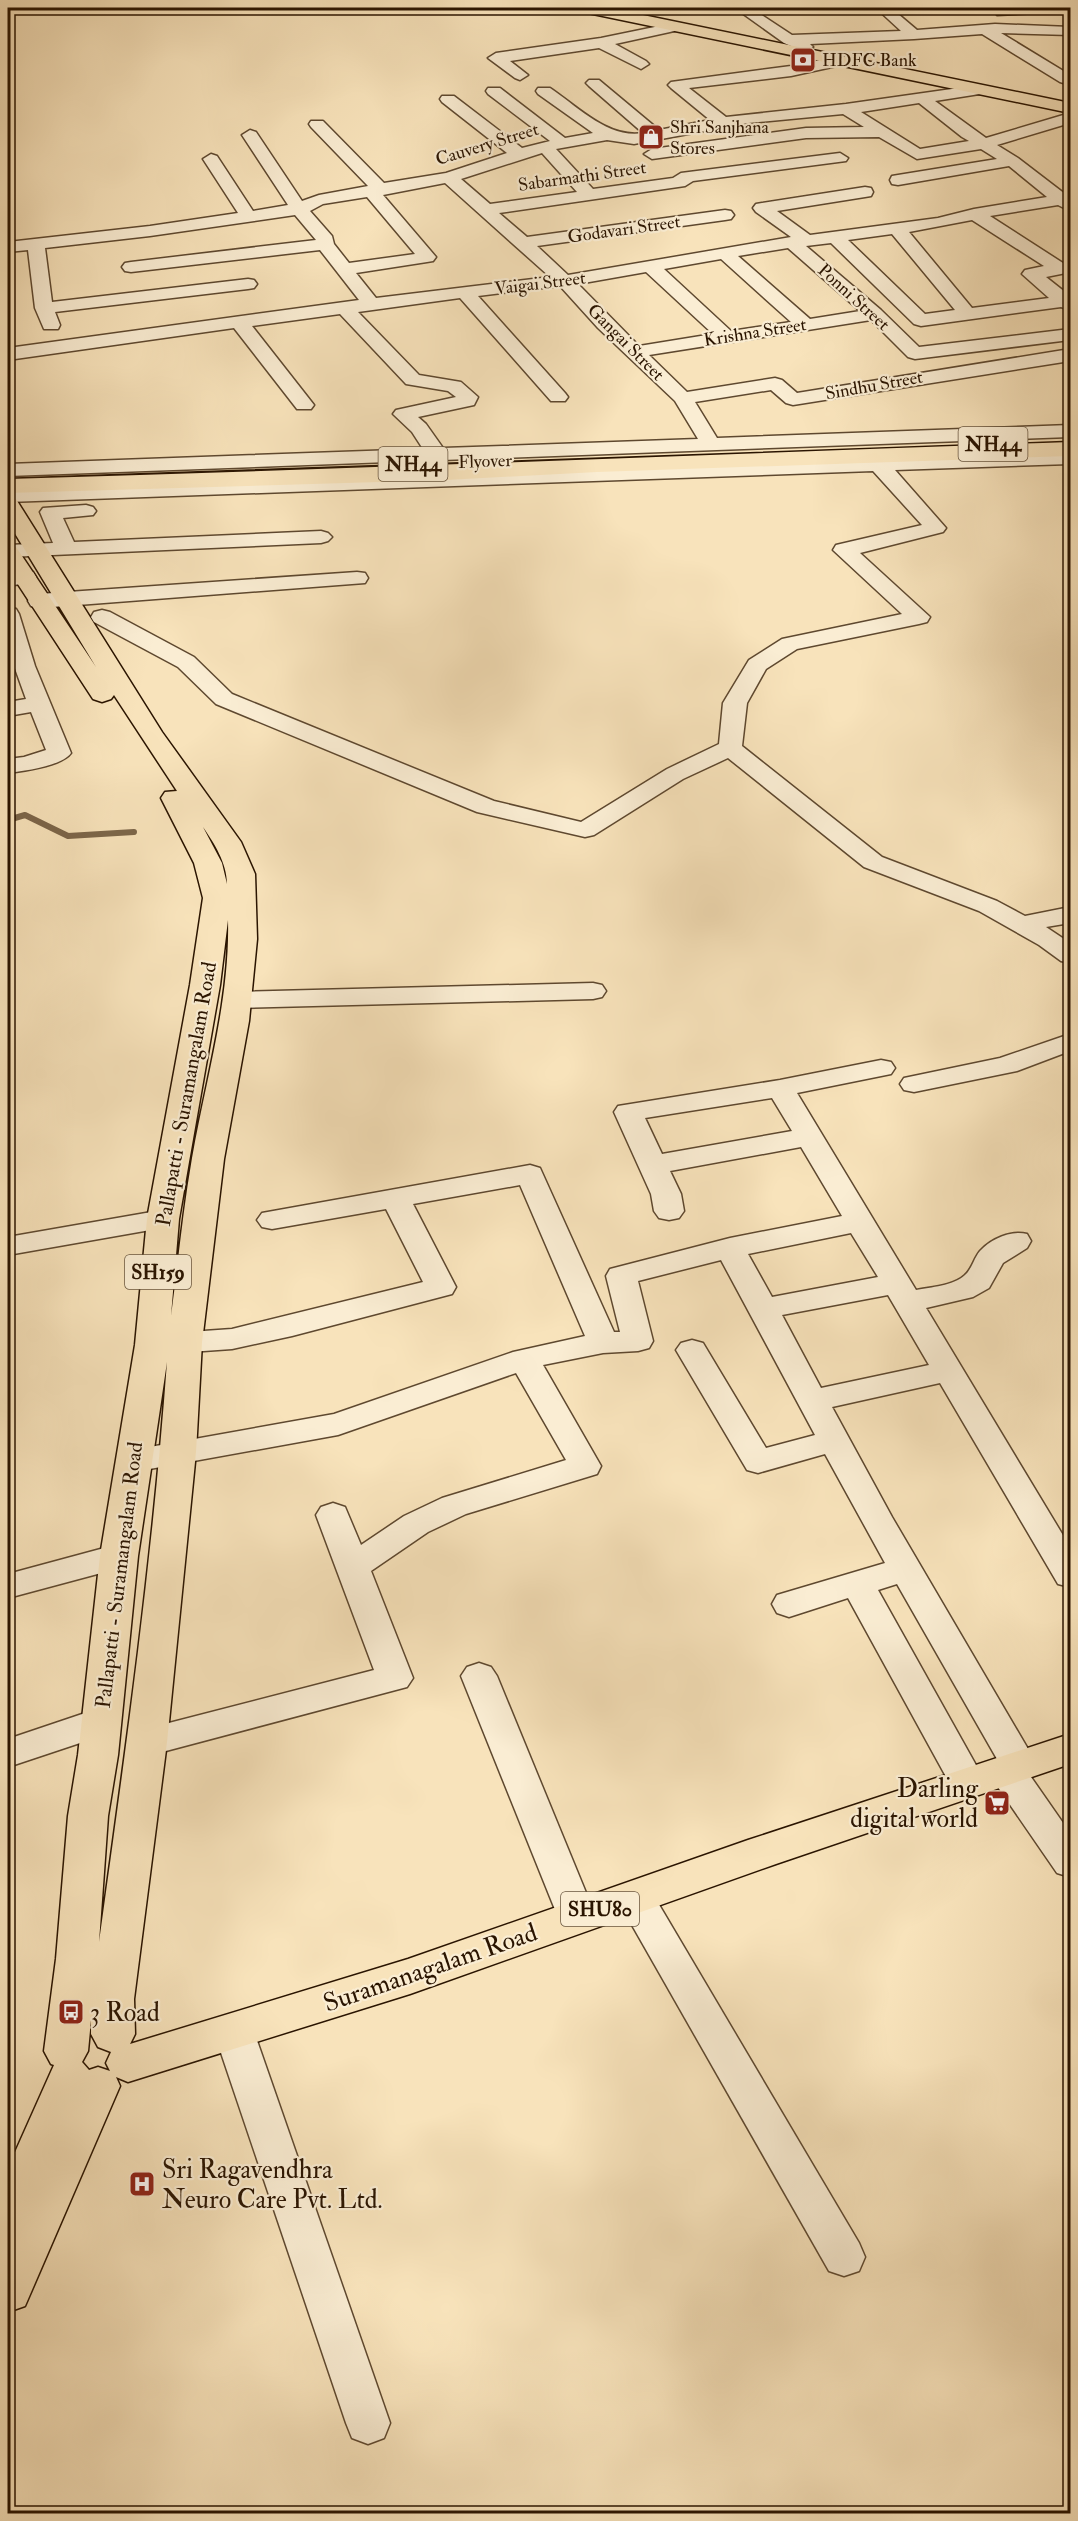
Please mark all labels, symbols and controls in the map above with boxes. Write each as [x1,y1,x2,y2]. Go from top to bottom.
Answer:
bank icon: HDFC Bank [788,45,818,75]
place label: HDFC Bank [822,49,917,72]
place label: Shri Sanjhana Stores [670,116,770,160]
street label: Cauvery Street [433,118,542,171]
shop icon: Shri Sanjhana Stores [636,122,666,152]
street label: Sabarmathi Street [517,156,648,197]
street label: Godavari Street [566,210,682,249]
street label: Ponni Street [813,259,895,336]
street label: Vaigai Street [493,266,587,300]
street label: Gangai Street [582,299,669,386]
street label: Krishna Street [702,313,808,352]
street label: Sindhu Street [824,366,925,405]
road number: NH44 [958,427,1028,461]
road number: NH44 [378,447,448,481]
street label: Flyover [458,449,513,474]
street label: Pallapatti - Suramangalam Road [150,959,223,1229]
road number: SH159 [125,1255,191,1289]
street label: Pallapatti - Suramangalam Road [90,1440,149,1710]
place label: Darling digital world [850,1773,979,1835]
supermarket icon: Darling digital world [982,1788,1012,1818]
road number: SHU80 [561,1892,639,1926]
street label: Suramanagalam Road [319,1916,542,2020]
bus stop icon: 3 Road [56,1997,86,2027]
place label: 3 Road [90,1997,160,2029]
place label: Sri Ragavendhra Neuro Care Pvt. Ltd. [162,2154,383,2216]
hospital icon: Sri Ragavendhra Neuro Care Pvt. Ltd. [127,2169,157,2199]

